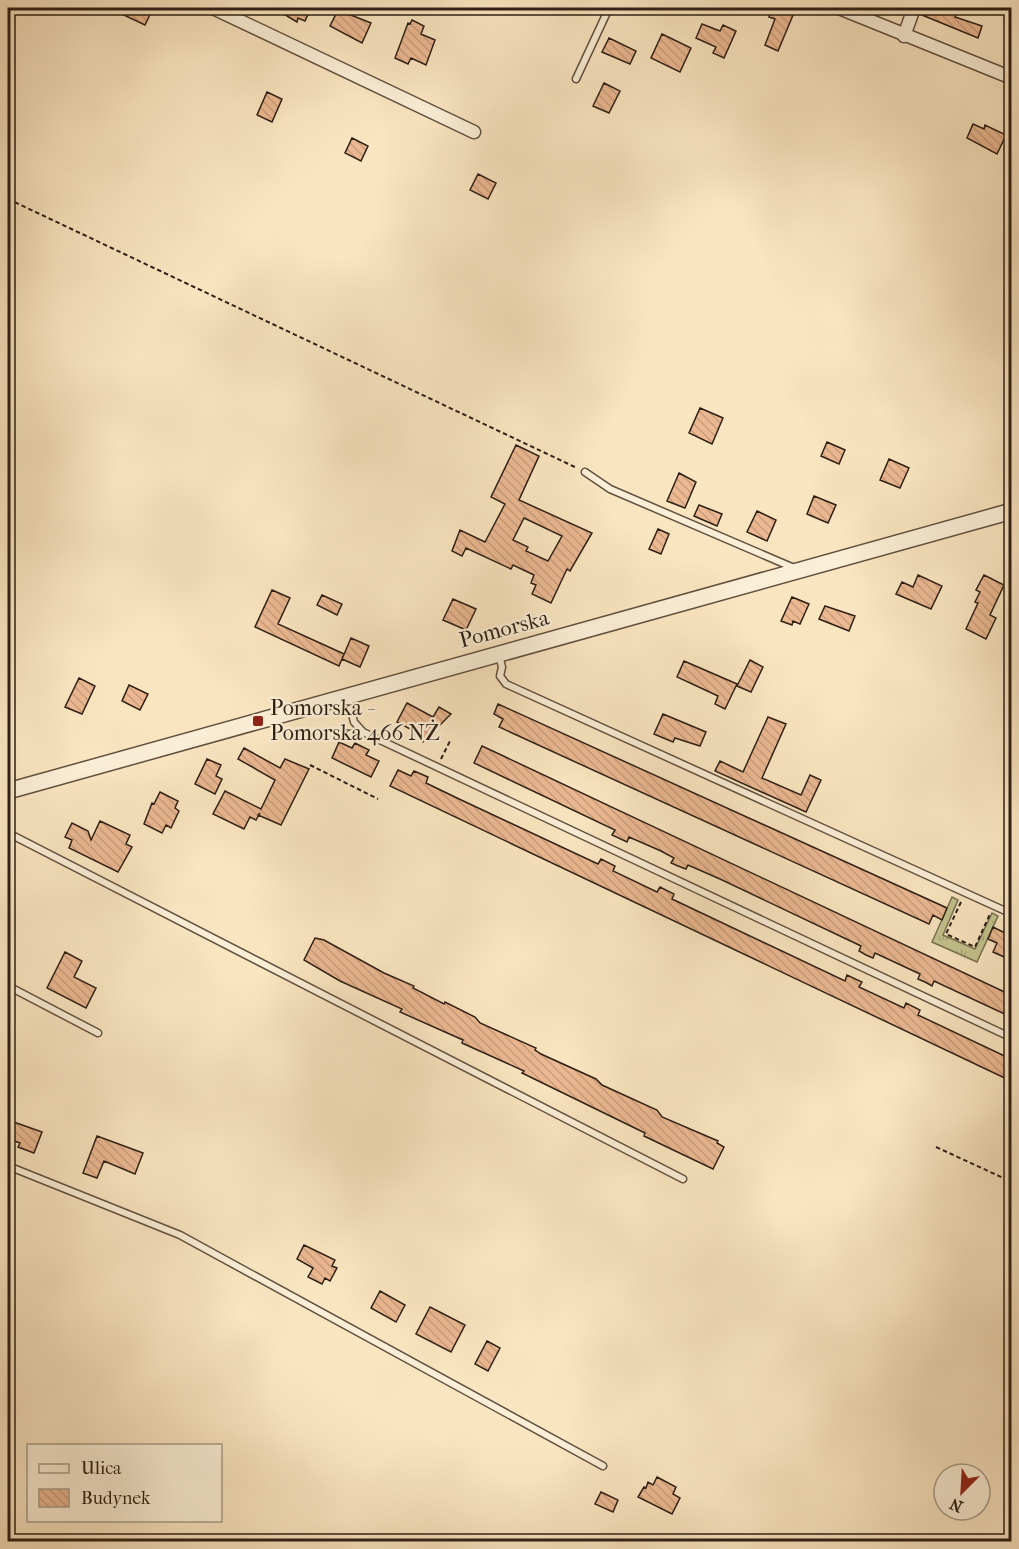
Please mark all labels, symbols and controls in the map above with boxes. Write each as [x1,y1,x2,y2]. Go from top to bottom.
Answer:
street label: Pomorska [456,604,553,653]
place label: Pomorska - Pomorska 466 NŻ [270,695,440,746]
marker: Pomorska - Pomorska 466 NŻ [251,714,265,728]
legend [27,1444,222,1522]
text: Ulica [81,1458,122,1479]
north arrow [932,1462,992,1522]
text: Budynek [81,1488,151,1509]
text: N [946,1494,966,1516]

